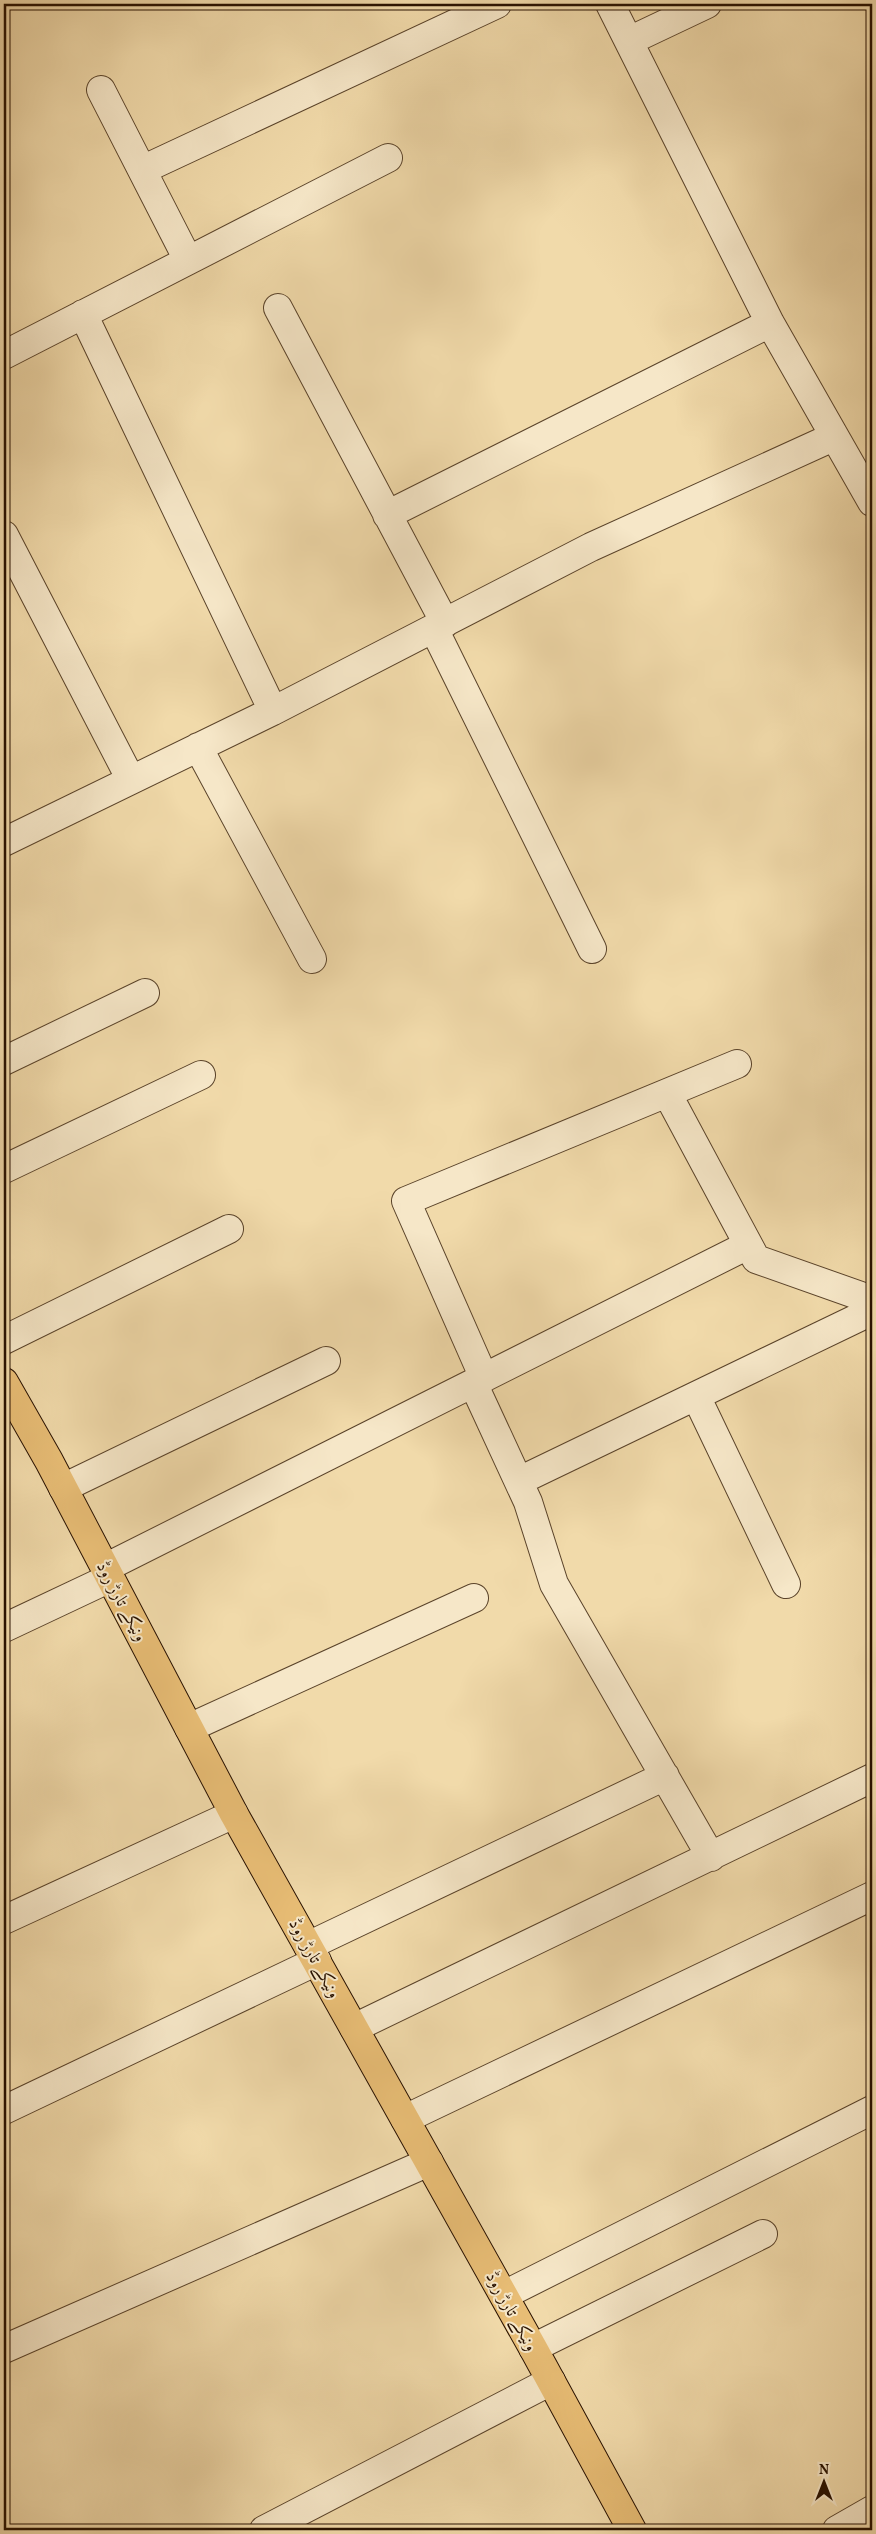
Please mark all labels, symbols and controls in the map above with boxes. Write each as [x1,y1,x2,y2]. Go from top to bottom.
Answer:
street label: ونیکے تارڑ روڈ [89,1557,152,1646]
street label: ونیکے تارڑ روڈ [282,1914,346,2003]
street label: ونیکے تارڑ روڈ [479,2267,543,2356]
north arrow [798,2456,848,2506]
text: N [819,2461,829,2480]

